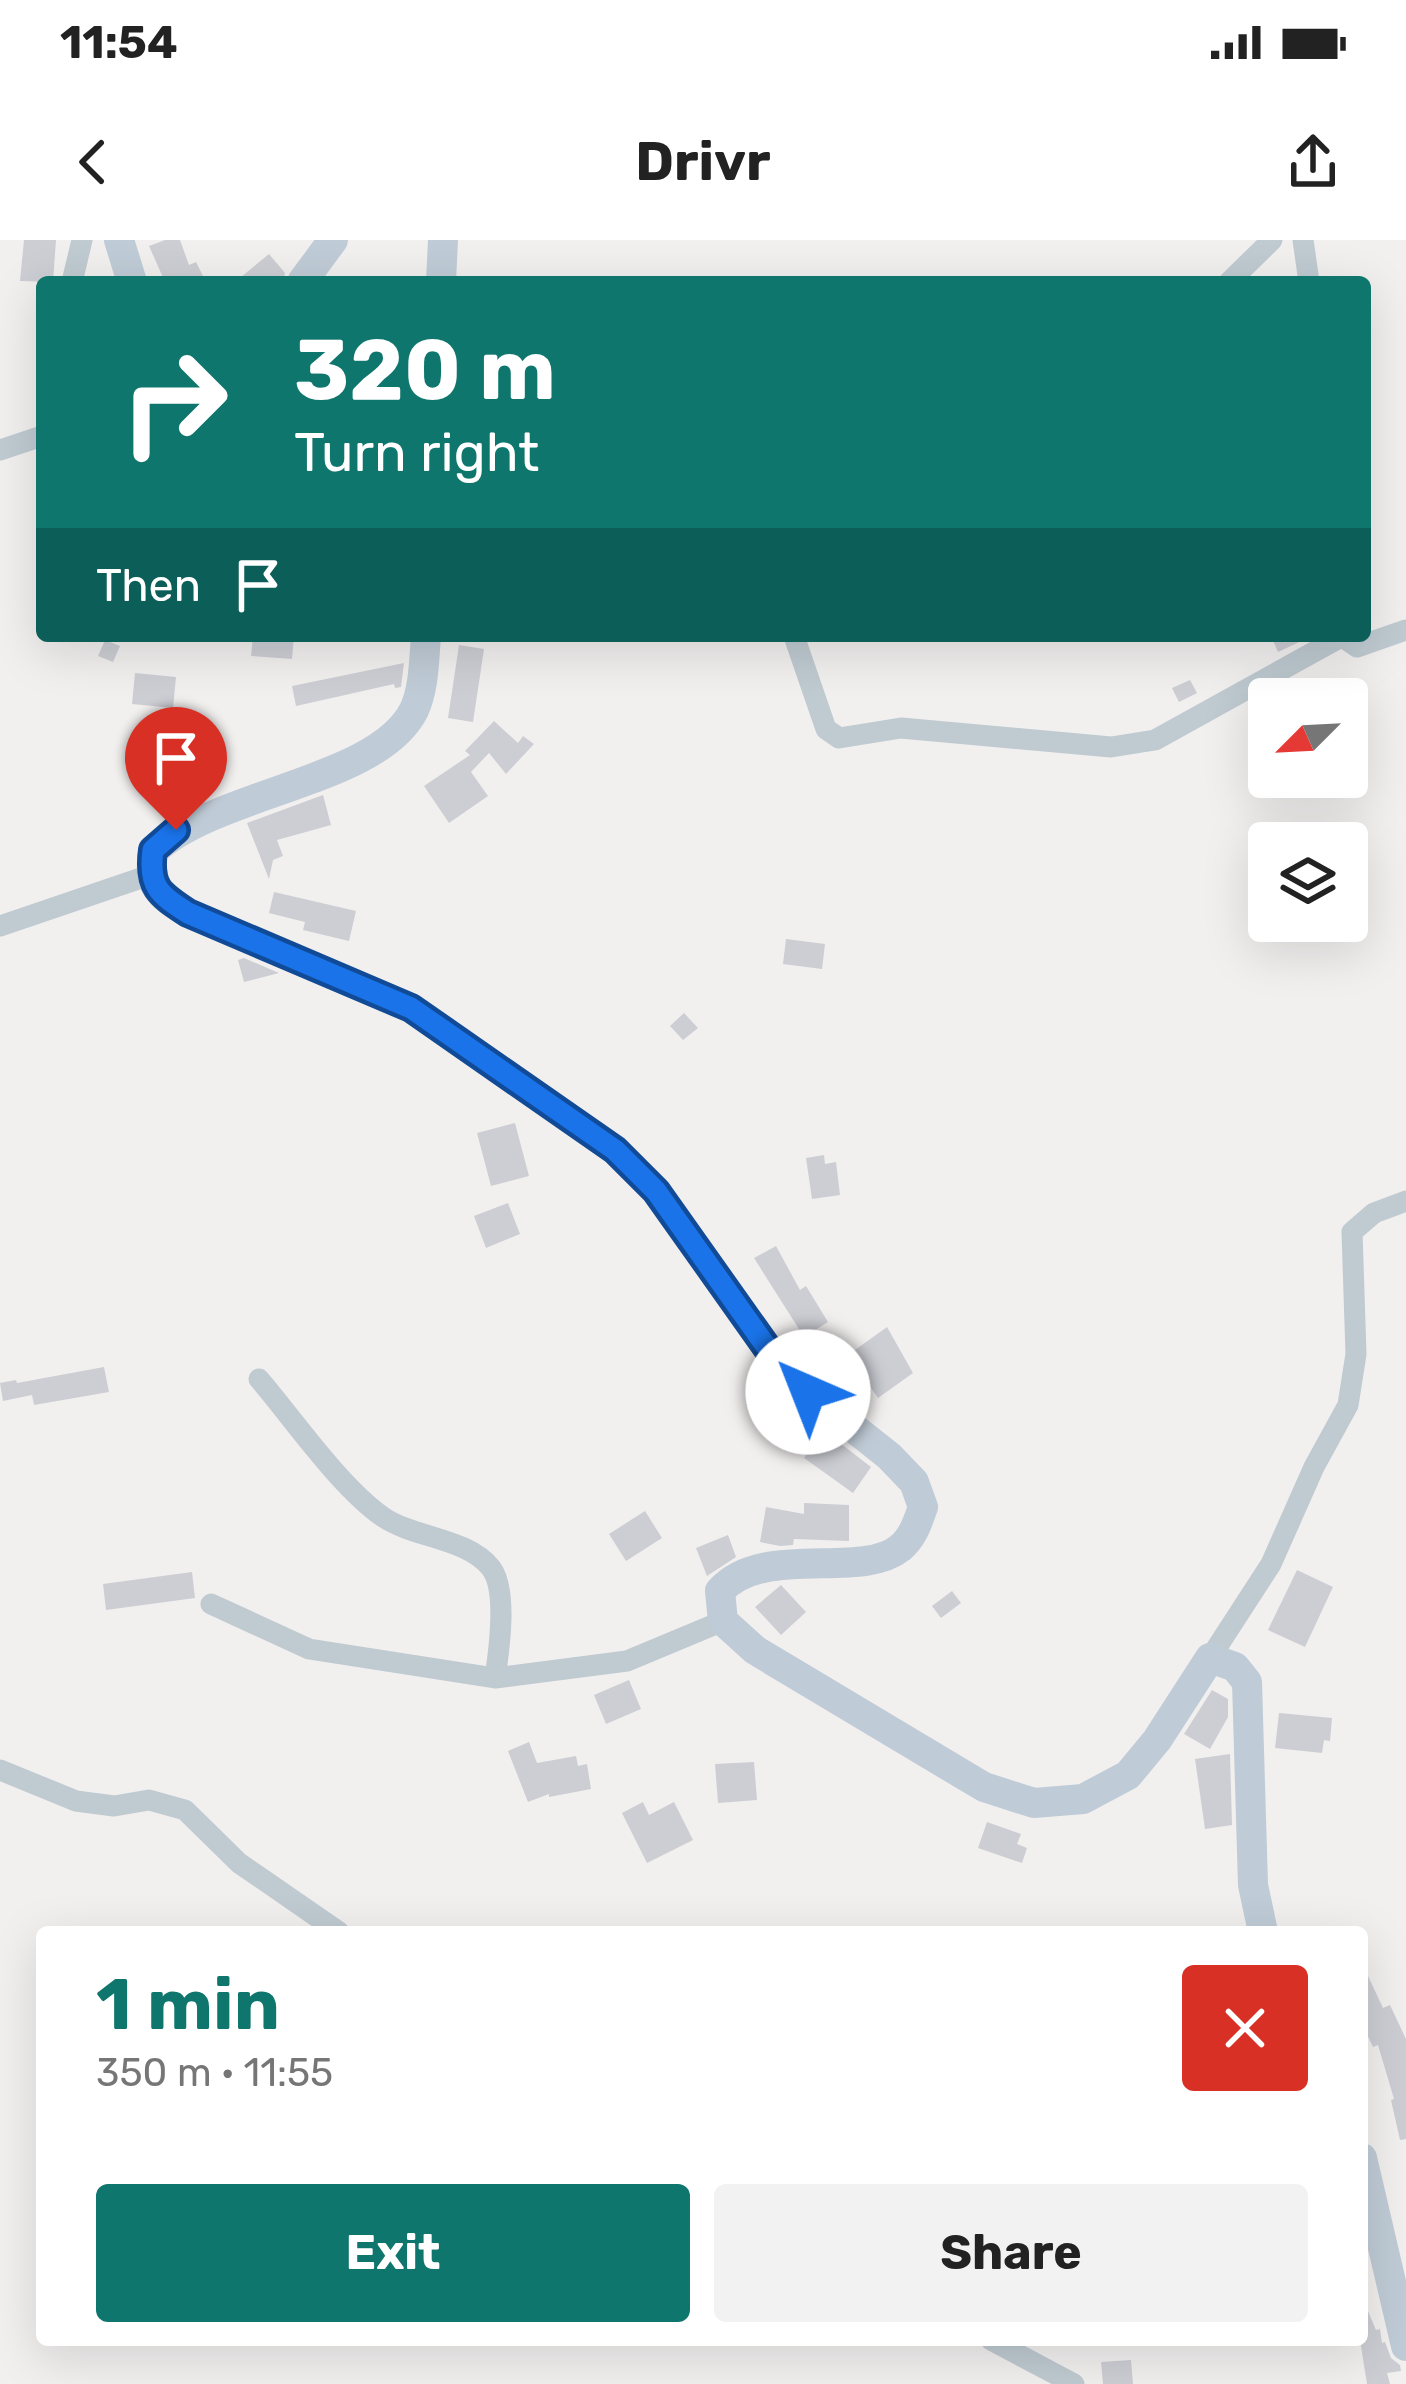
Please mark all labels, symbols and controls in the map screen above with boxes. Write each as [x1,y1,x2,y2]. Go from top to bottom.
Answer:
text: 11:54 [60,16,178,69]
icon: back [60,129,126,195]
icon: share [1280,129,1346,195]
text: Drivr [635,130,771,194]
text: 320 m [294,320,556,420]
icon: right [96,324,252,480]
text: Turn right [294,421,539,485]
icon: arrive [225,552,291,618]
text: Then [96,559,201,612]
north arrow [1248,678,1368,798]
map controls [1248,678,1368,942]
pin [125,707,227,830]
icon: arrive [143,725,209,791]
button: layers [1248,822,1368,942]
position arrow [745,1329,871,1455]
text: 1 min [96,1962,280,2047]
button: close [1182,1965,1308,2091]
text: 350 m · 11:55 [96,2050,333,2096]
button: Exit [96,2184,690,2322]
button: Share [714,2184,1308,2322]

